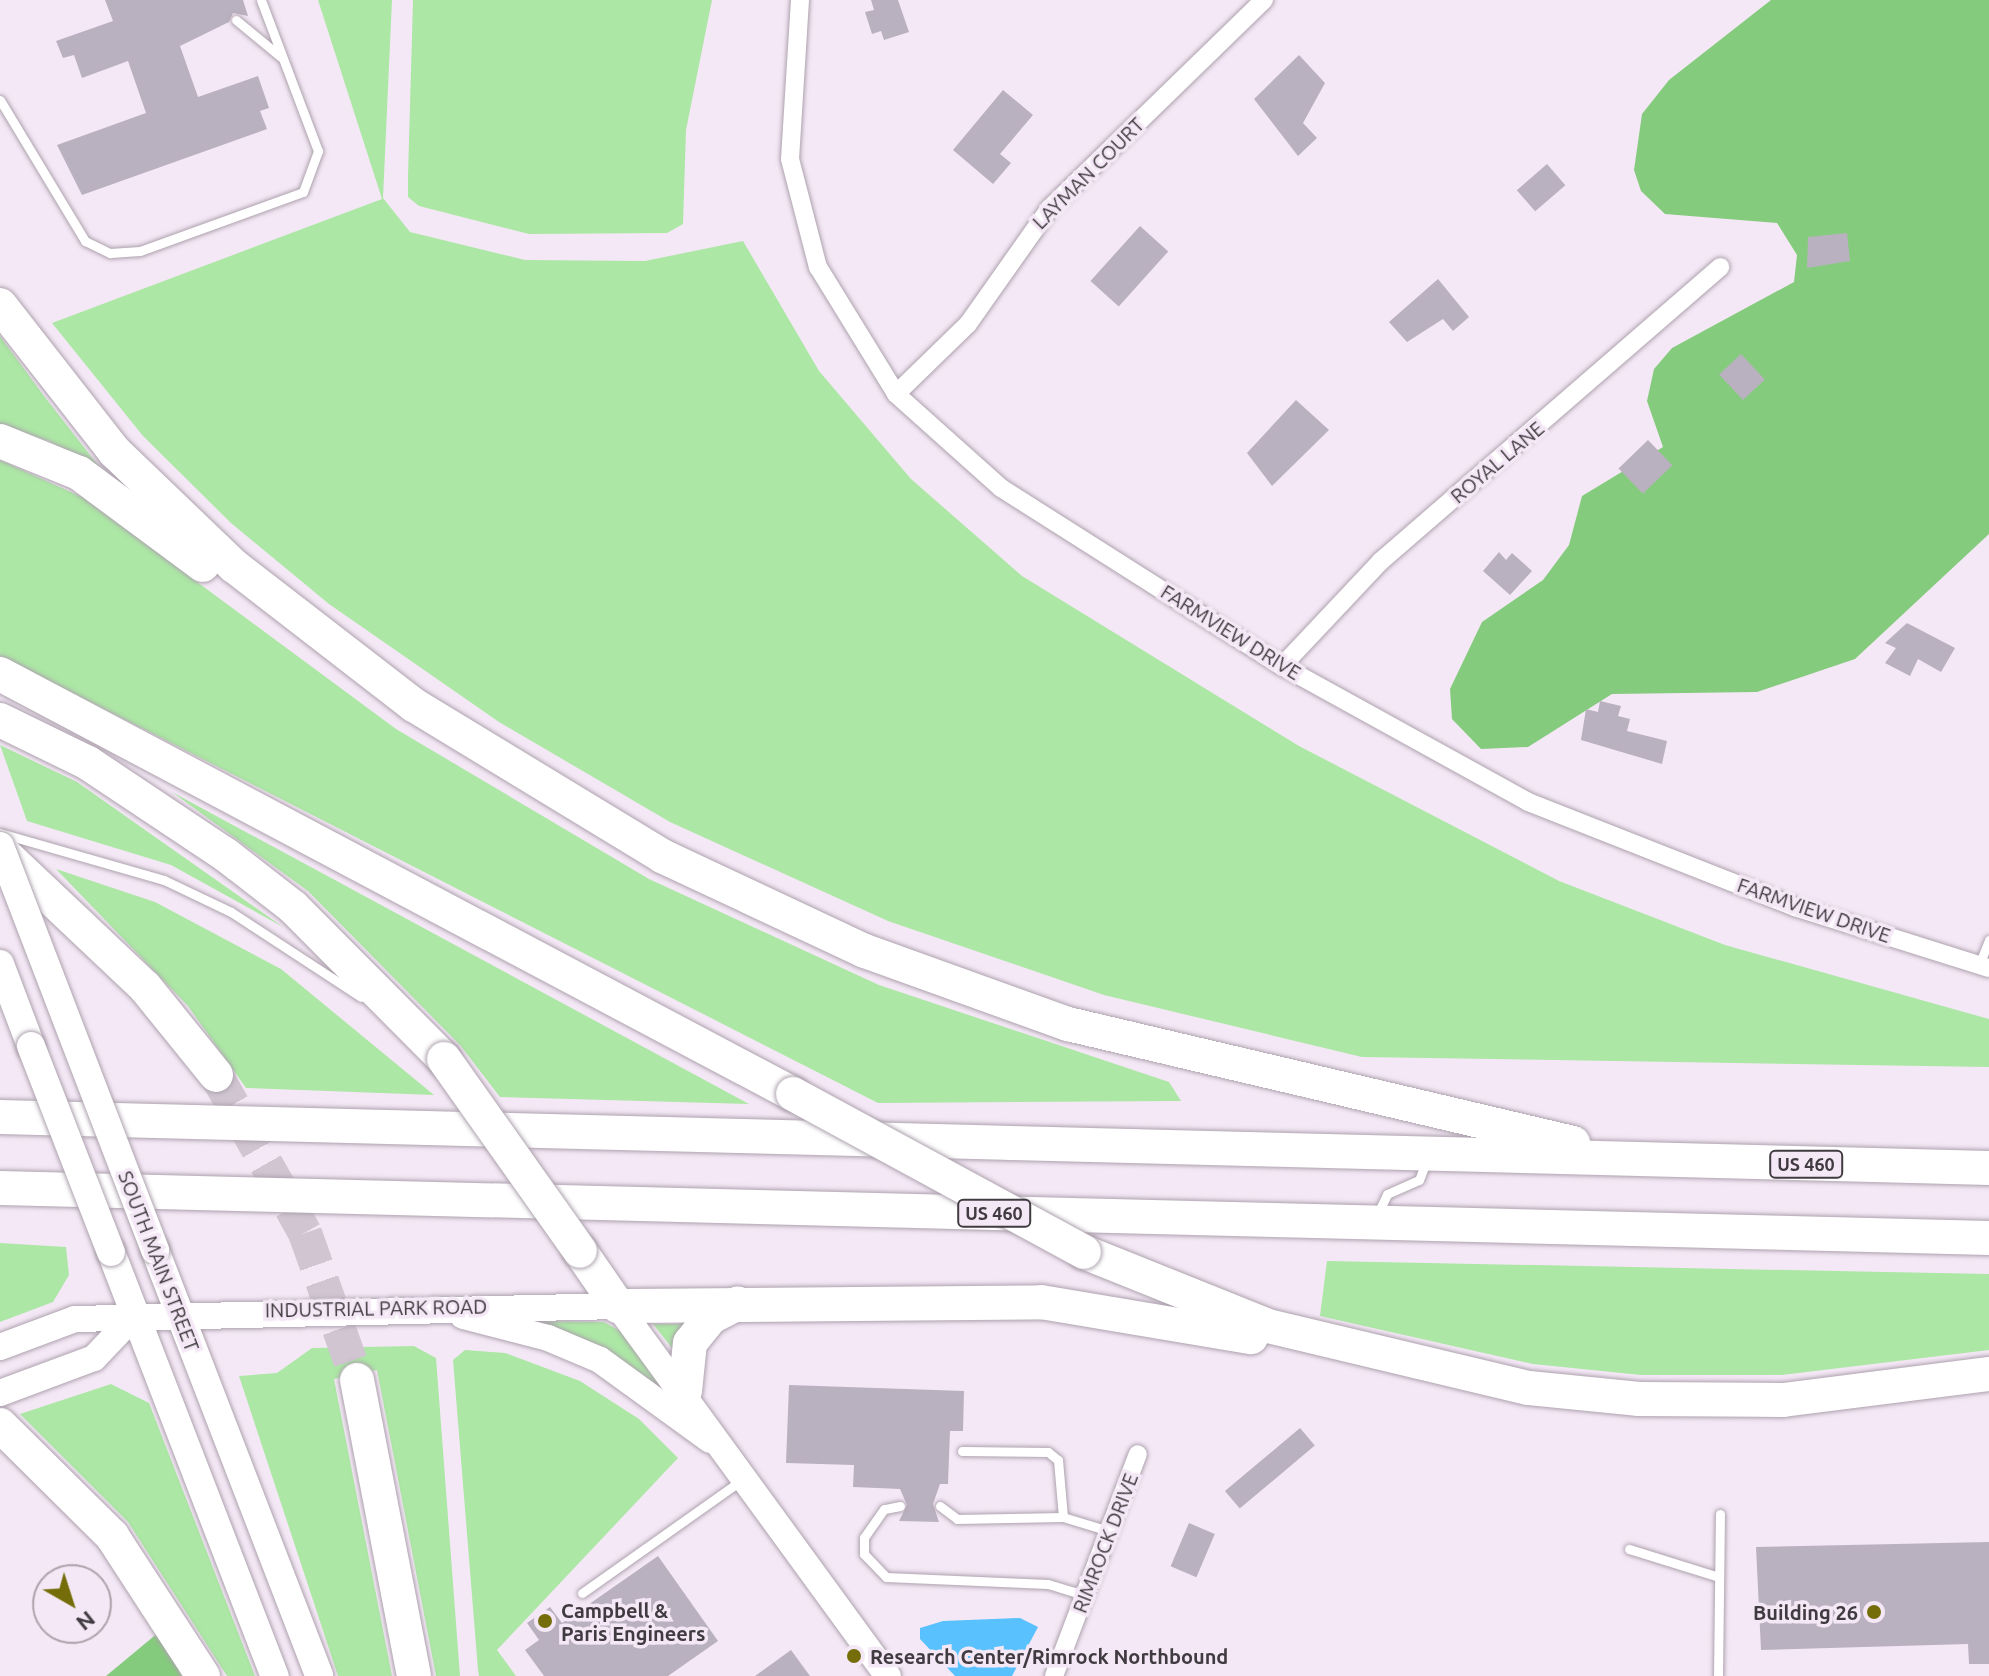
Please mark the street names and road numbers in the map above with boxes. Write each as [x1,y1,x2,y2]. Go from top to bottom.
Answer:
street label: LAYMAN COURT [1027,112,1149,234]
street label: ROYAL LANE [1445,416,1549,508]
street label: FARMVIEW DRIVE [1157,579,1305,685]
street label: FARMVIEW DRIVE [1734,873,1894,947]
road number: US 460 [1768,1150,1844,1178]
street label: SOUTH MAIN STREET [114,1167,204,1355]
road number: US 460 [956,1199,1032,1227]
street label: INDUSTRIAL PARK ROAD [265,1294,487,1322]
street label: RIMROCK DRIVE [1067,1470,1143,1616]

